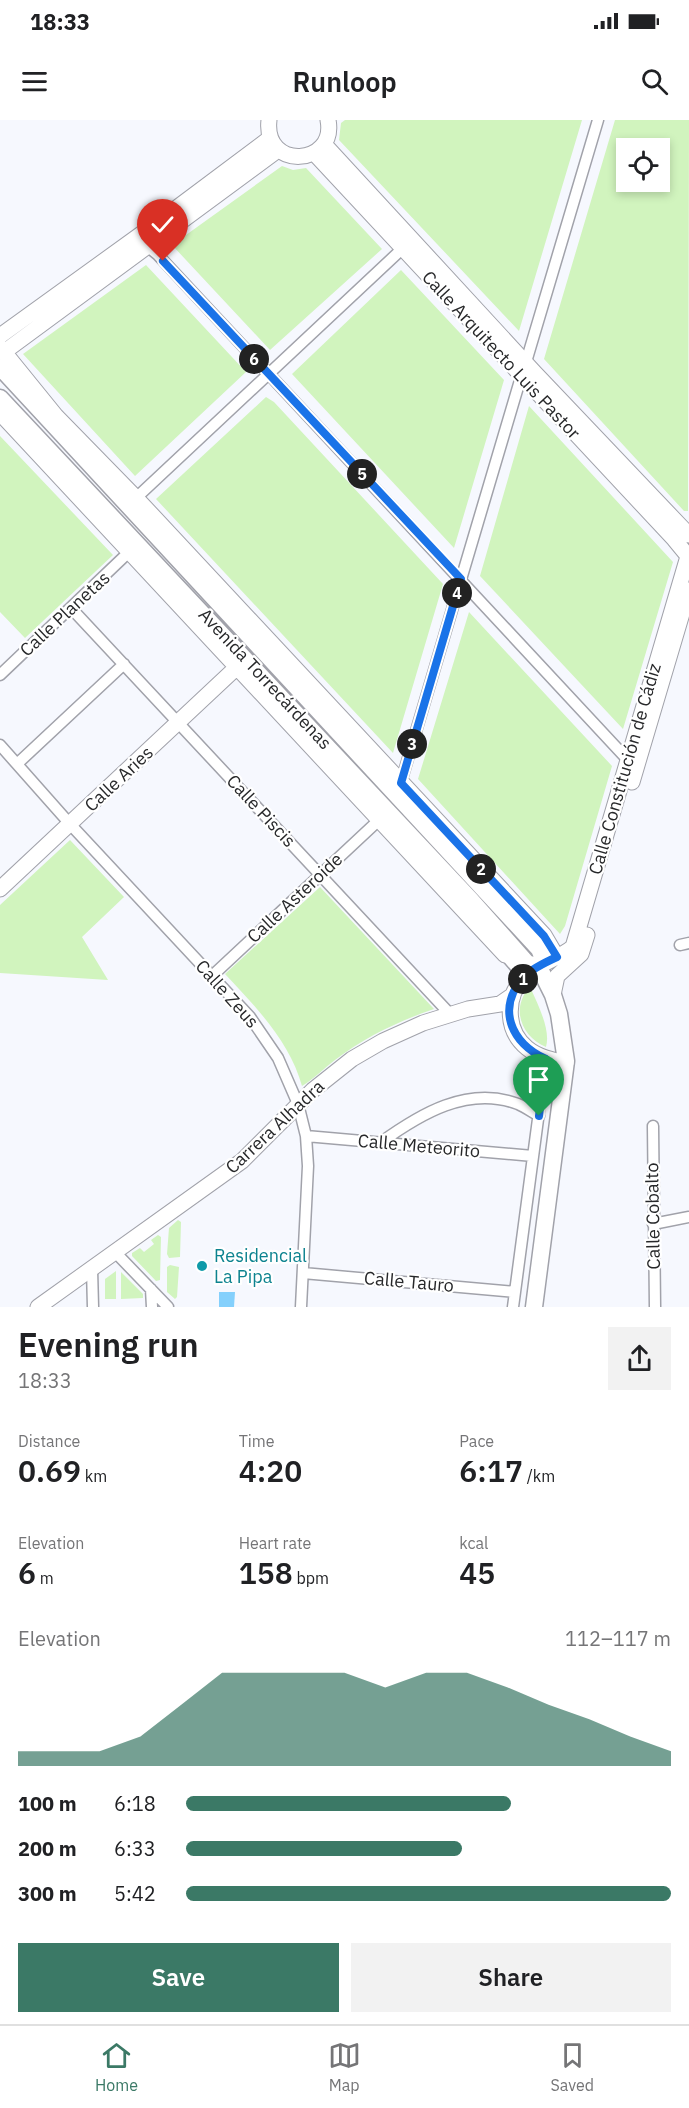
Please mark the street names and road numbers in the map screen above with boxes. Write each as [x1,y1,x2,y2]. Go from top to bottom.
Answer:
street label: Calle Arquitecto Luis Pastor [417,266,586,444]
street label: Calle Planetas [15,566,114,661]
street label: Avenida Torrecárdenas [194,603,337,754]
street label: Calle Constitución de Cádiz [583,660,666,877]
street label: Calle Aries [79,741,158,816]
street label: Calle Piscis [222,769,301,852]
street label: Calle Asteroide [242,847,347,948]
street label: Calle Zeus [191,955,264,1033]
street label: Carrera Alhadra [220,1075,329,1178]
street label: Calle Meteorito [357,1129,481,1162]
street label: Calle Cobalto [640,1162,665,1270]
street label: Calle Tauro [363,1266,455,1297]

